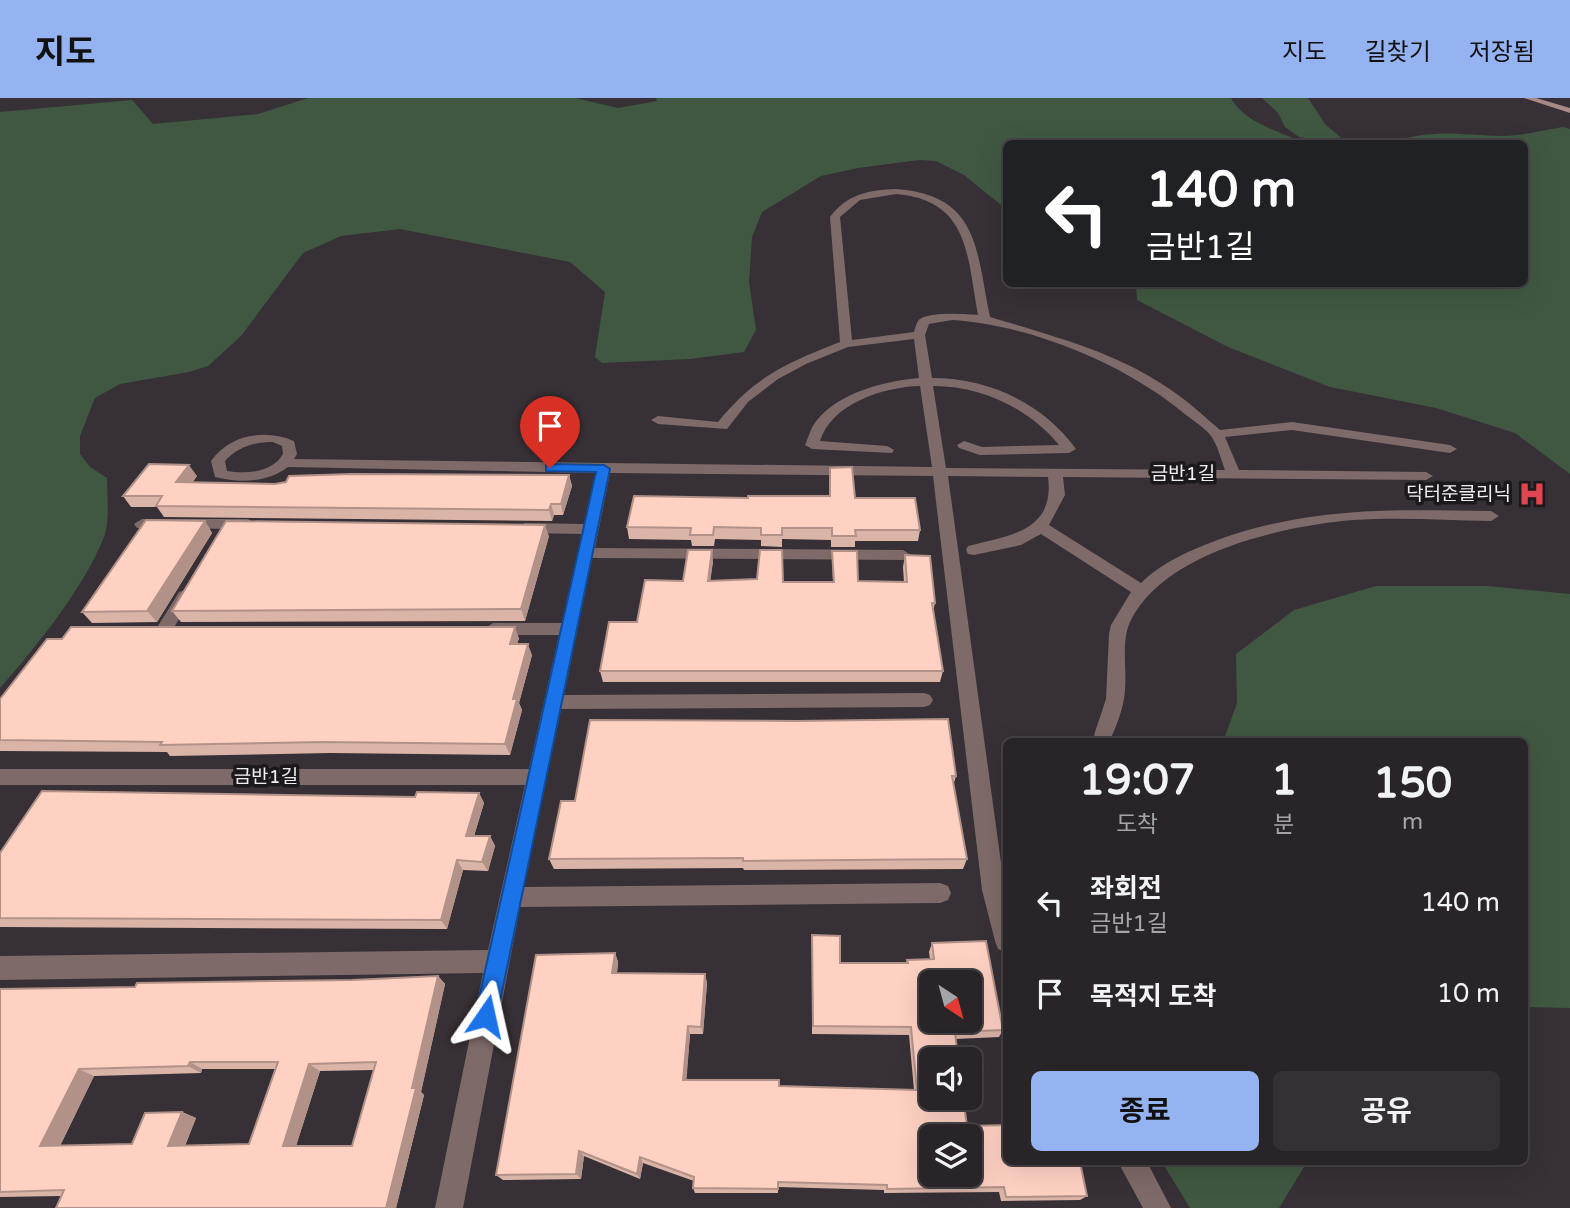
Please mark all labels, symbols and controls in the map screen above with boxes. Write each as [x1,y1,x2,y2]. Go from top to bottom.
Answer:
text: 지도 [35,33,96,72]
text: 지도 [1282,38,1327,67]
text: 길찾기 [1365,38,1431,67]
text: 저장됨 [1469,38,1535,67]
text: 140 m [1146,161,1296,220]
icon: left [1031,168,1122,259]
text: 금반1길 [1146,229,1254,267]
pin [520,396,580,468]
icon: arrive [531,407,569,445]
street label: 금반1길 [1151,463,1215,485]
hospital icon: 닥터준클리닉 [1517,479,1547,509]
place label: 닥터준클리닉 [1406,483,1511,505]
text: 19:07 [1079,755,1195,806]
text: 1 [1271,755,1297,806]
text: 150 [1373,758,1452,809]
street label: 금반1길 [234,766,298,788]
text: m [1402,808,1423,836]
text: 도착 [1116,811,1158,839]
text: 분 [1274,811,1295,839]
text: 좌회전 [1090,873,1162,904]
icon: left [1031,884,1069,922]
text: 140 m [1420,887,1500,918]
text: 금반1길 [1090,910,1168,938]
north arrow [919,970,982,1032]
map controls [919,970,982,1187]
icon: arrive [1031,975,1069,1013]
text: 10 m [1437,978,1500,1009]
position arrow [449,979,523,1053]
text: 목적지 도착 [1090,981,1216,1012]
button: sound [919,1047,982,1110]
button: 종료 [1031,1071,1259,1151]
button: 공유 [1273,1071,1500,1151]
button: layers [919,1124,982,1187]

